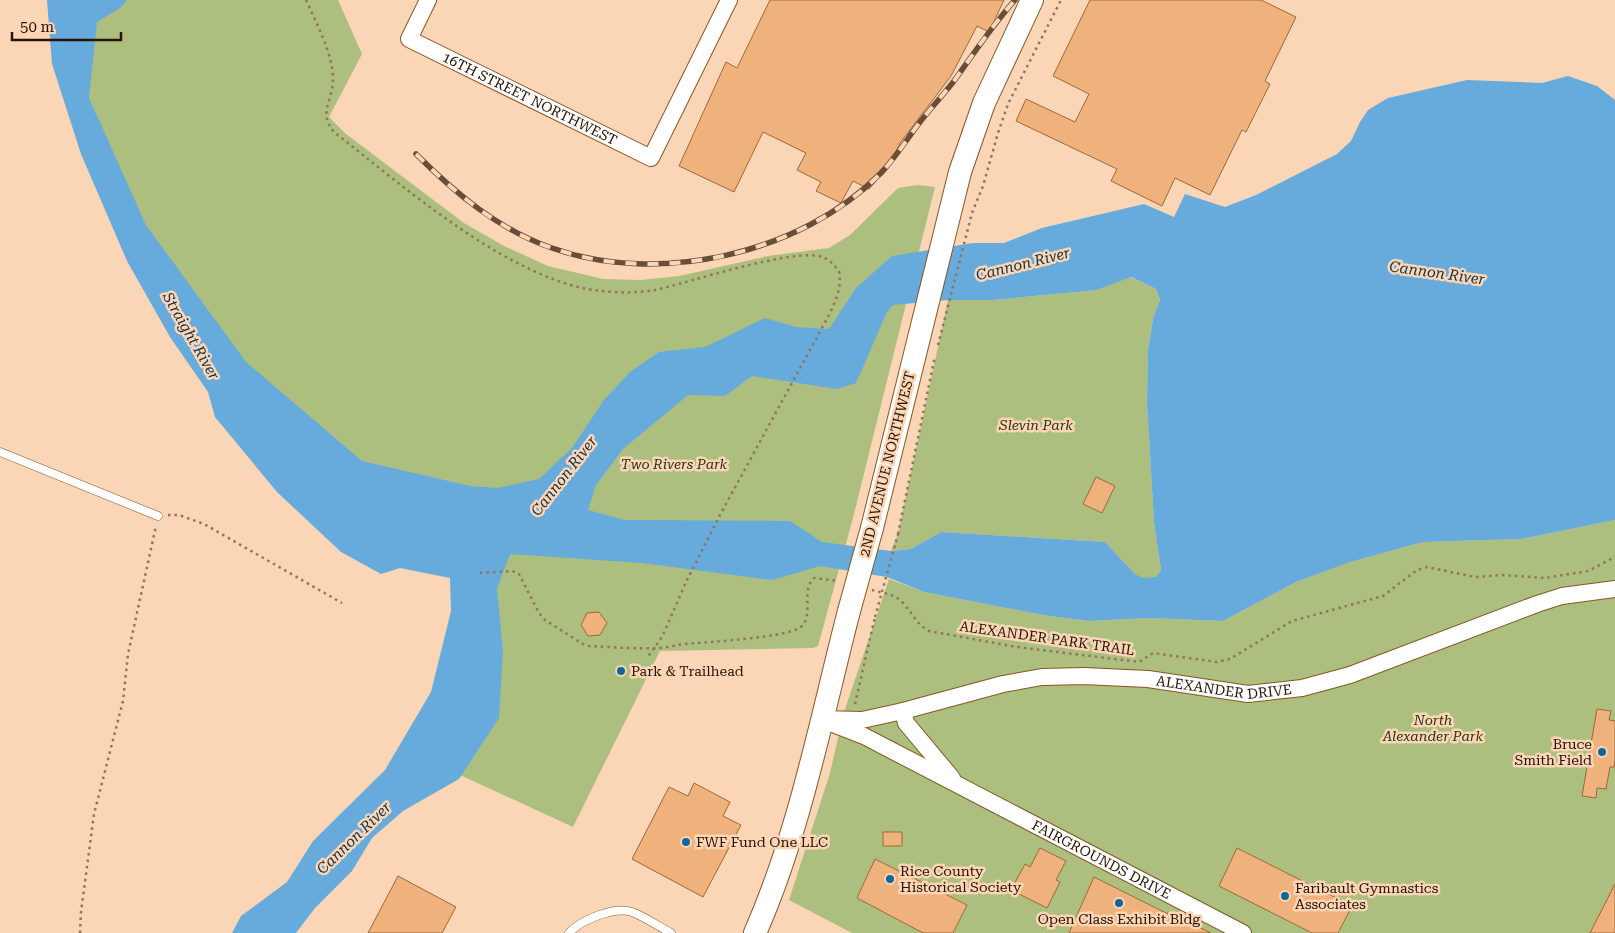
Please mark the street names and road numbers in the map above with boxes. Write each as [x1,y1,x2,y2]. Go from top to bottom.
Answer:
street label: 16TH STREET NORTHWEST [440,49,620,148]
street label: 2ND AVENUE NORTHWEST [856,370,918,558]
street label: ALEXANDER PARK TRAIL [958,618,1136,658]
street label: ALEXANDER DRIVE [1155,672,1293,702]
street label: FAIRGROUNDS DRIVE [1029,817,1174,902]

